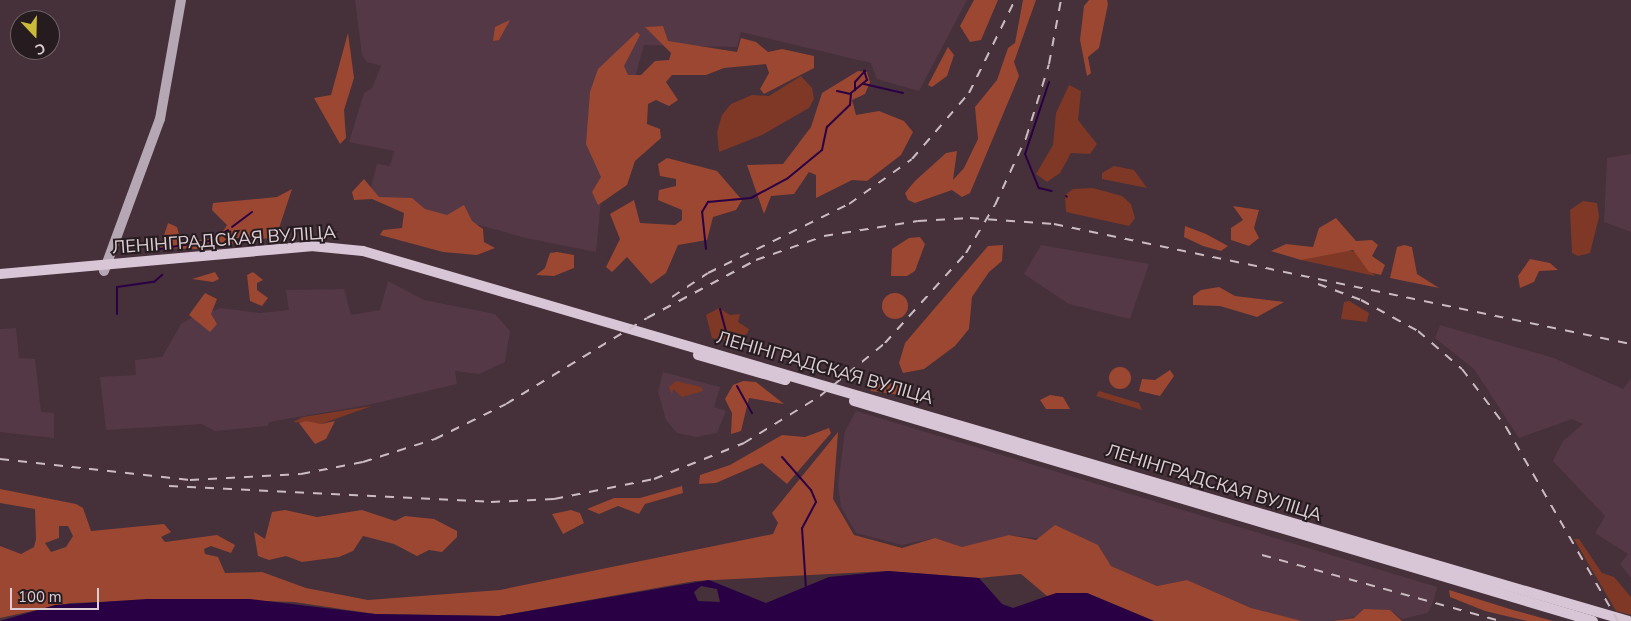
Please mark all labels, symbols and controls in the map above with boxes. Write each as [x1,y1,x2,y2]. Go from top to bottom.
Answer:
north arrow [10,10,60,60]
text: С [32,38,48,59]
street label: ЛЕНІНГРАДСКАЯ ВУЛІЦА [111,221,337,259]
street label: ЛЕНІНГРАДСКАЯ ВУЛІЦА [714,327,936,409]
street label: ЛЕНІНГРАДСКАЯ ВУЛІЦА [1104,440,1324,526]
scale bar [12,578,101,610]
text: 100 m [18,587,62,607]

